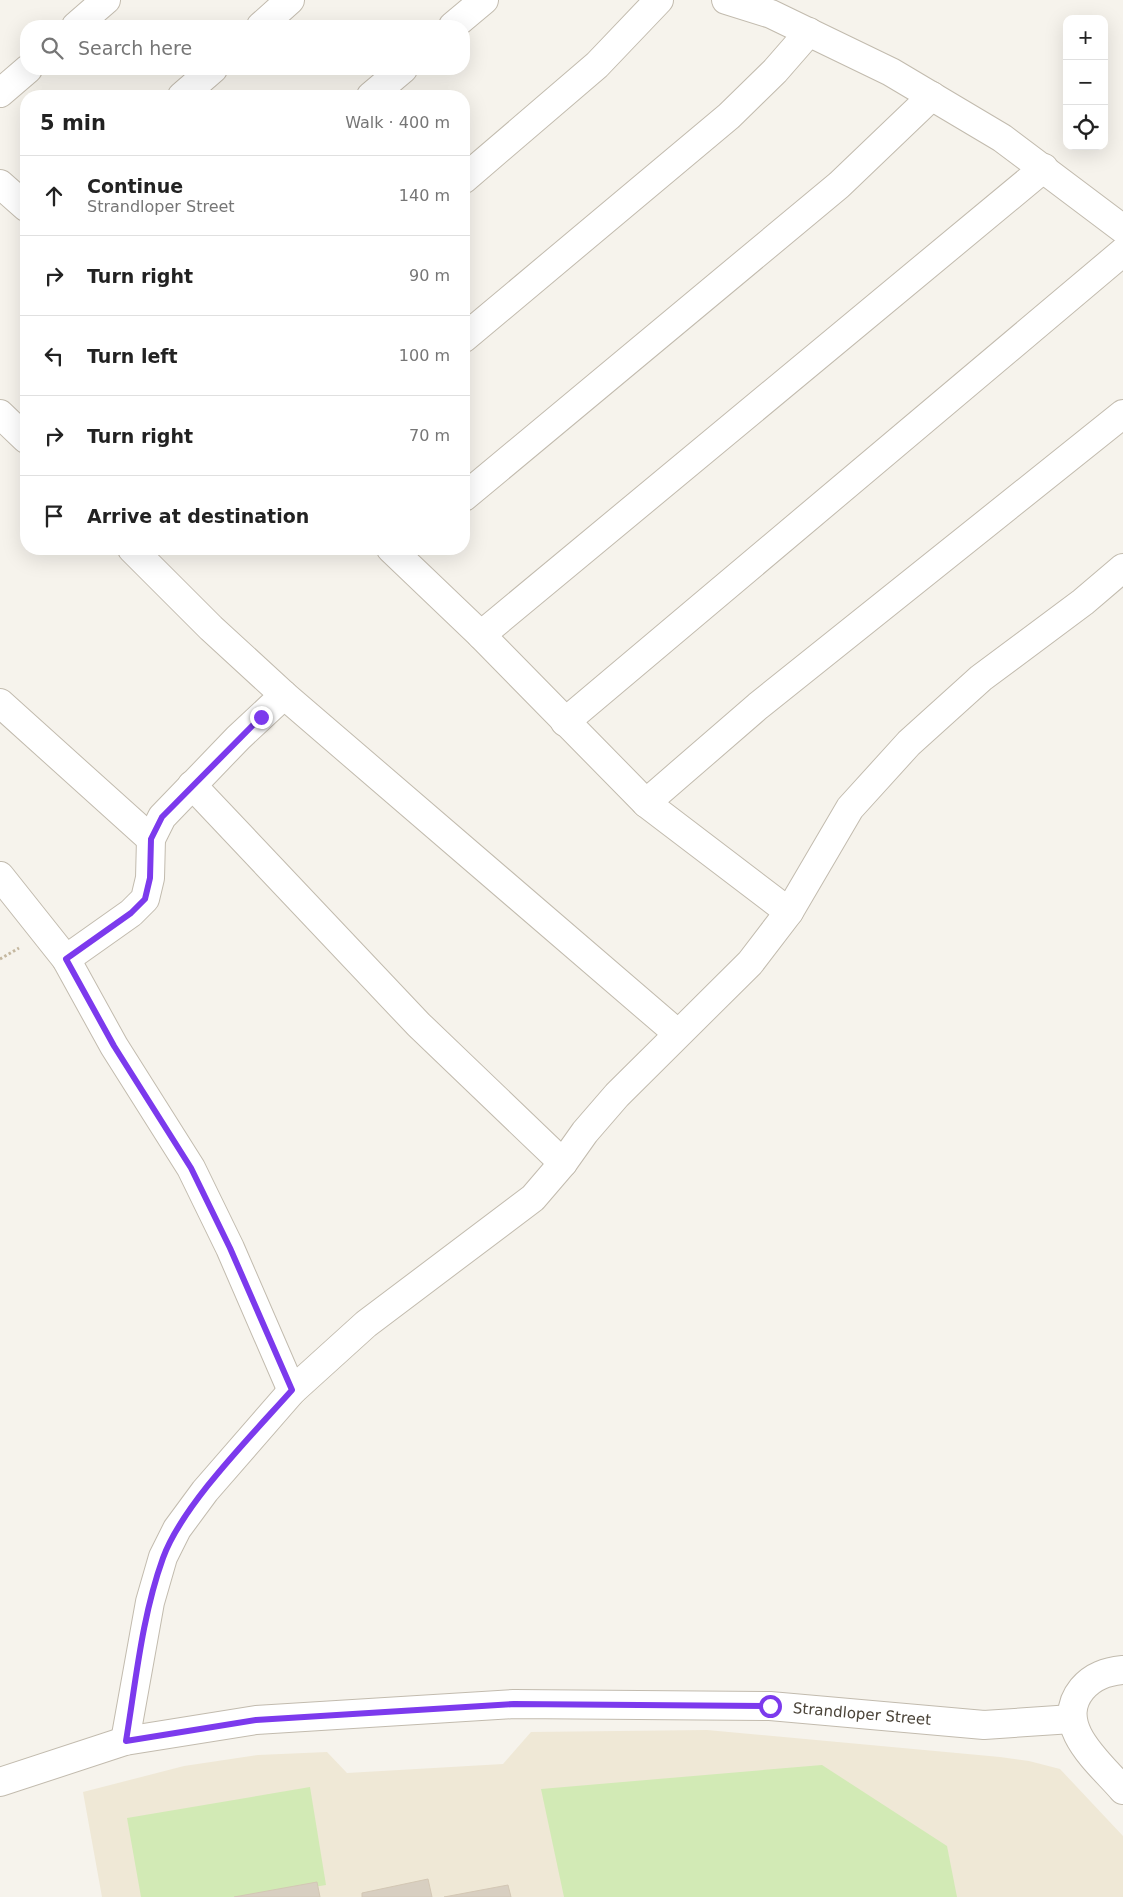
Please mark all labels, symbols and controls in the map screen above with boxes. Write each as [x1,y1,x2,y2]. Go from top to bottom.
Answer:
map controls [1063,15,1108,150]
button: + [1063,15,1108,60]
search box [20,20,470,75]
icon: search [38,34,66,62]
text: Search here [78,37,192,59]
button: − [1063,60,1108,105]
button: locate [1063,105,1108,150]
text: 5 min [40,111,106,135]
text: Walk · 400 m [345,113,450,132]
text: Continue [87,175,183,197]
icon: ahead [40,182,68,210]
text: 140 m [399,186,450,205]
text: Strandloper Street [87,197,235,216]
icon: right [40,262,68,290]
text: Turn right [87,265,193,287]
text: 90 m [409,266,450,285]
icon: left [40,342,68,370]
text: Turn left [87,345,178,367]
text: 100 m [399,346,450,365]
icon: right [40,422,68,450]
text: Turn right [87,425,193,447]
text: 70 m [409,426,450,445]
icon: arrive [40,502,68,530]
text: Arrive at destination [87,505,309,527]
route end [250,706,273,729]
route start [759,1695,782,1718]
street label: Strandloper Street [792,1699,932,1729]

